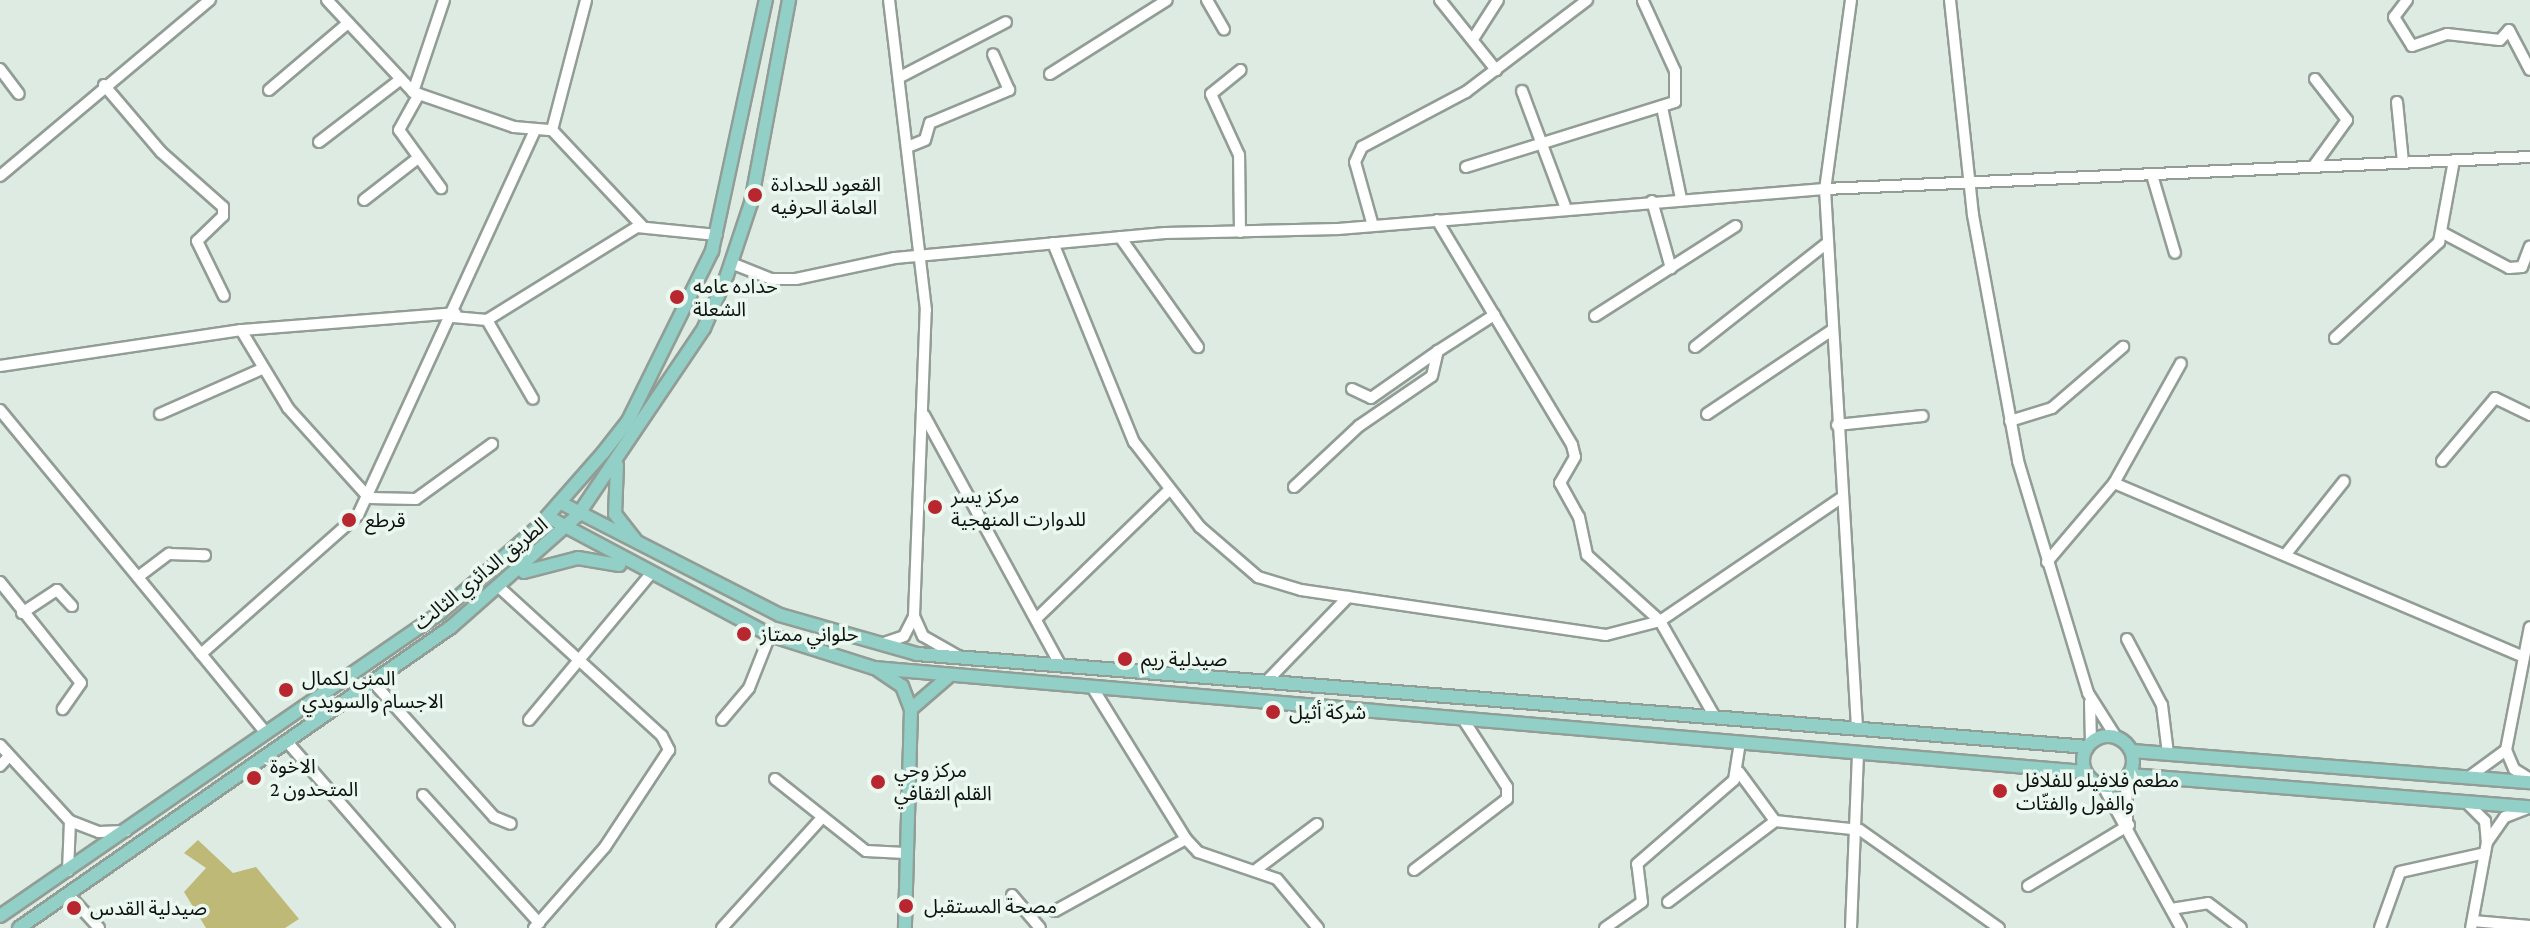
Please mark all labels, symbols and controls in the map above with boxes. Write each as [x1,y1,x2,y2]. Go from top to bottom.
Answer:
place label: القعود للحدادة العامة الحرفيه [771,172,881,219]
marker: القعود للحدادة العامة الحرفيه [746,186,764,204]
place label: حداده عامه الشعلة [693,274,778,321]
marker: حداده عامه الشعلة [668,288,686,306]
place label: مركز يسر للدوارت المنهجية [951,484,1086,531]
marker: مركز يسر للدوارت المنهجية [926,498,944,516]
place label: قرطع [365,508,405,532]
marker: قرطع [340,511,358,529]
street label: الطريق الدائري الثالث [409,513,553,635]
place label: حلواني ممتاز [760,622,859,646]
marker: حلواني ممتاز [735,625,753,643]
place label: صيدلية ريم [1141,647,1227,671]
marker: صيدلية ريم [1116,650,1134,668]
place label: المنى لكمال الاجسام والسويدي [302,666,444,713]
marker: المنى لكمال الاجسام والسويدي [277,681,295,699]
place label: شركة أثيل [1289,700,1366,724]
marker: شركة أثيل [1264,703,1282,721]
place label: الاخوة المتحدون 2 [270,754,358,801]
place label: مركز وحي القلم الثقافي [894,758,992,805]
place label: مطعم فلافيلو للفلافل والفول والفتّات [2016,768,2179,815]
marker: الاخوة المتحدون 2 [245,769,263,787]
marker: مركز وحي القلم الثقافي [869,773,887,791]
marker: مطعم فلافيلو للفلافل والفول والفتّات [1991,782,2009,800]
place label: مصحة المستقبل [924,894,1057,918]
marker: مصحة المستقبل [895,895,917,917]
place label: صيدلية القدس [90,896,207,920]
marker: صيدلية القدس [65,899,83,917]

